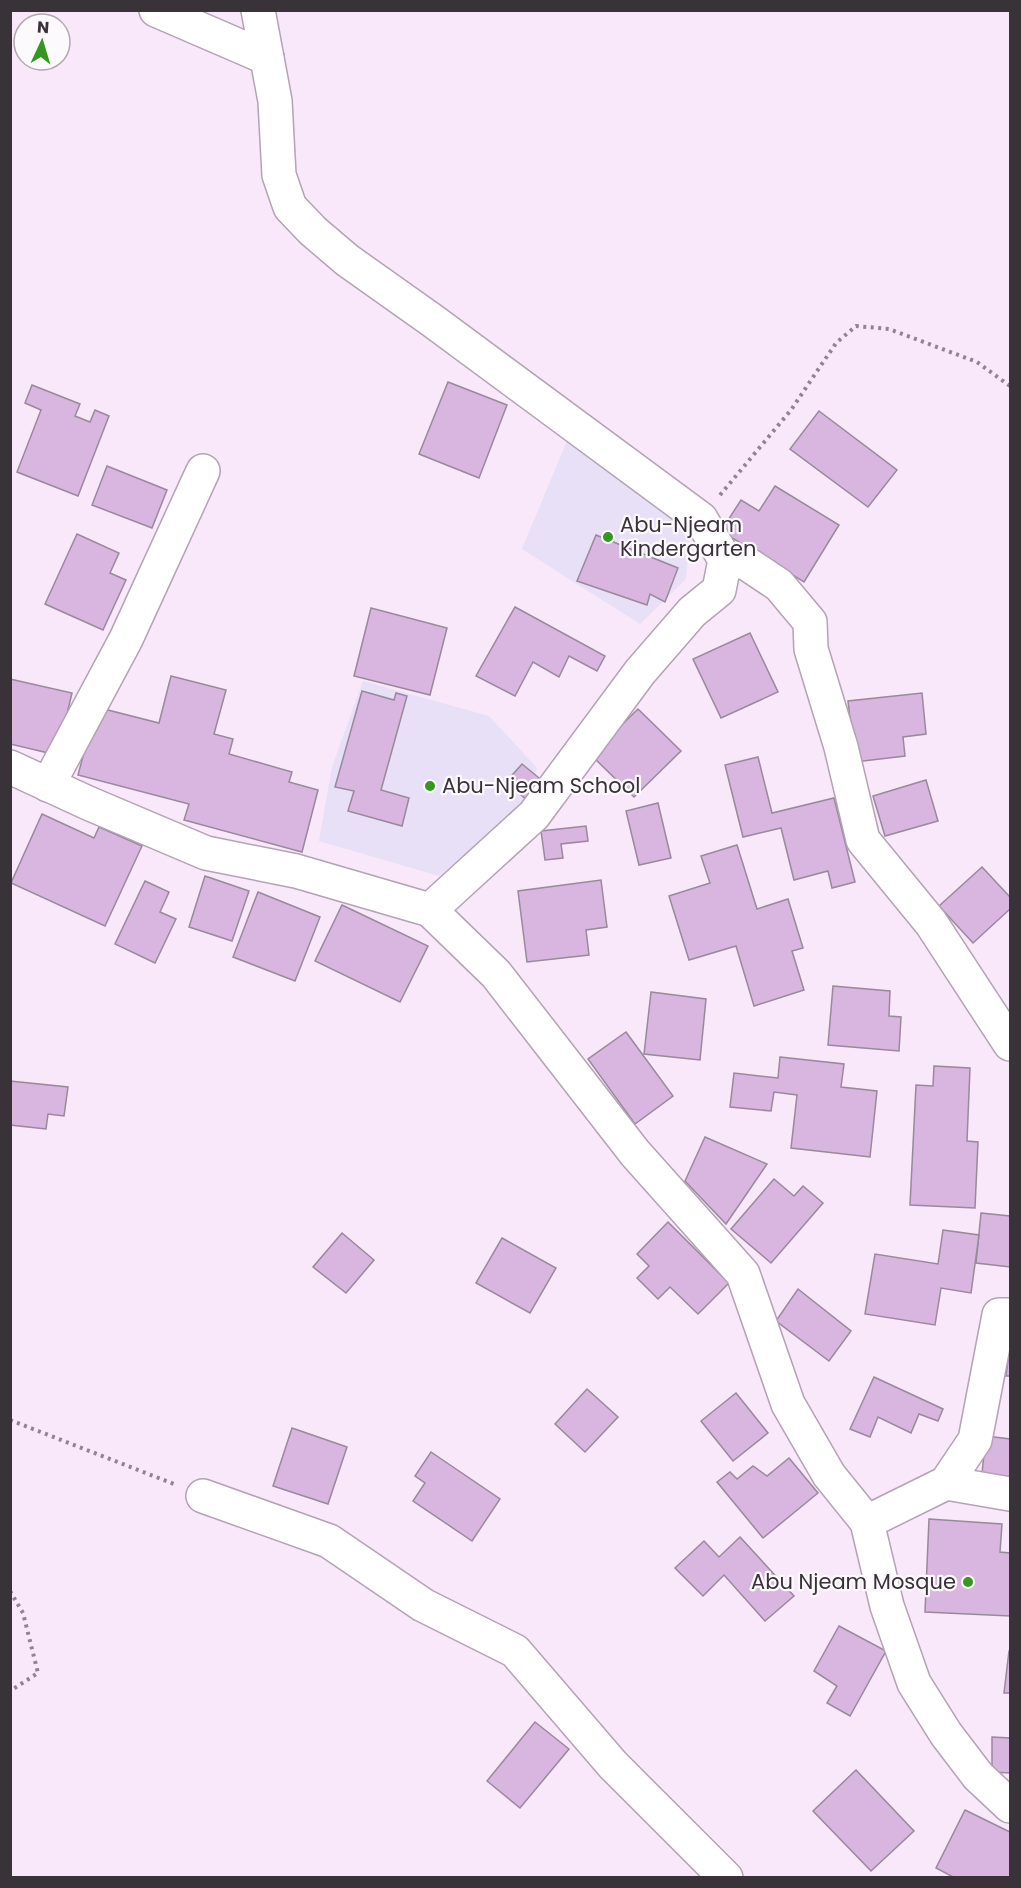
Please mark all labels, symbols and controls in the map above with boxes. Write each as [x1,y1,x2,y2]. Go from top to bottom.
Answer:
north arrow [12,12,72,72]
text: N [36,16,50,39]
place label: Abu-Njeam Kindergarten [620,510,757,563]
marker: Abu-Njeam Kindergarten [601,530,615,544]
place label: Abu-Njeam School [442,771,640,800]
marker: Abu-Njeam School [423,779,437,793]
place label: Abu Njeam Mosque [751,1567,956,1596]
marker: Abu Njeam Mosque [961,1575,975,1589]

